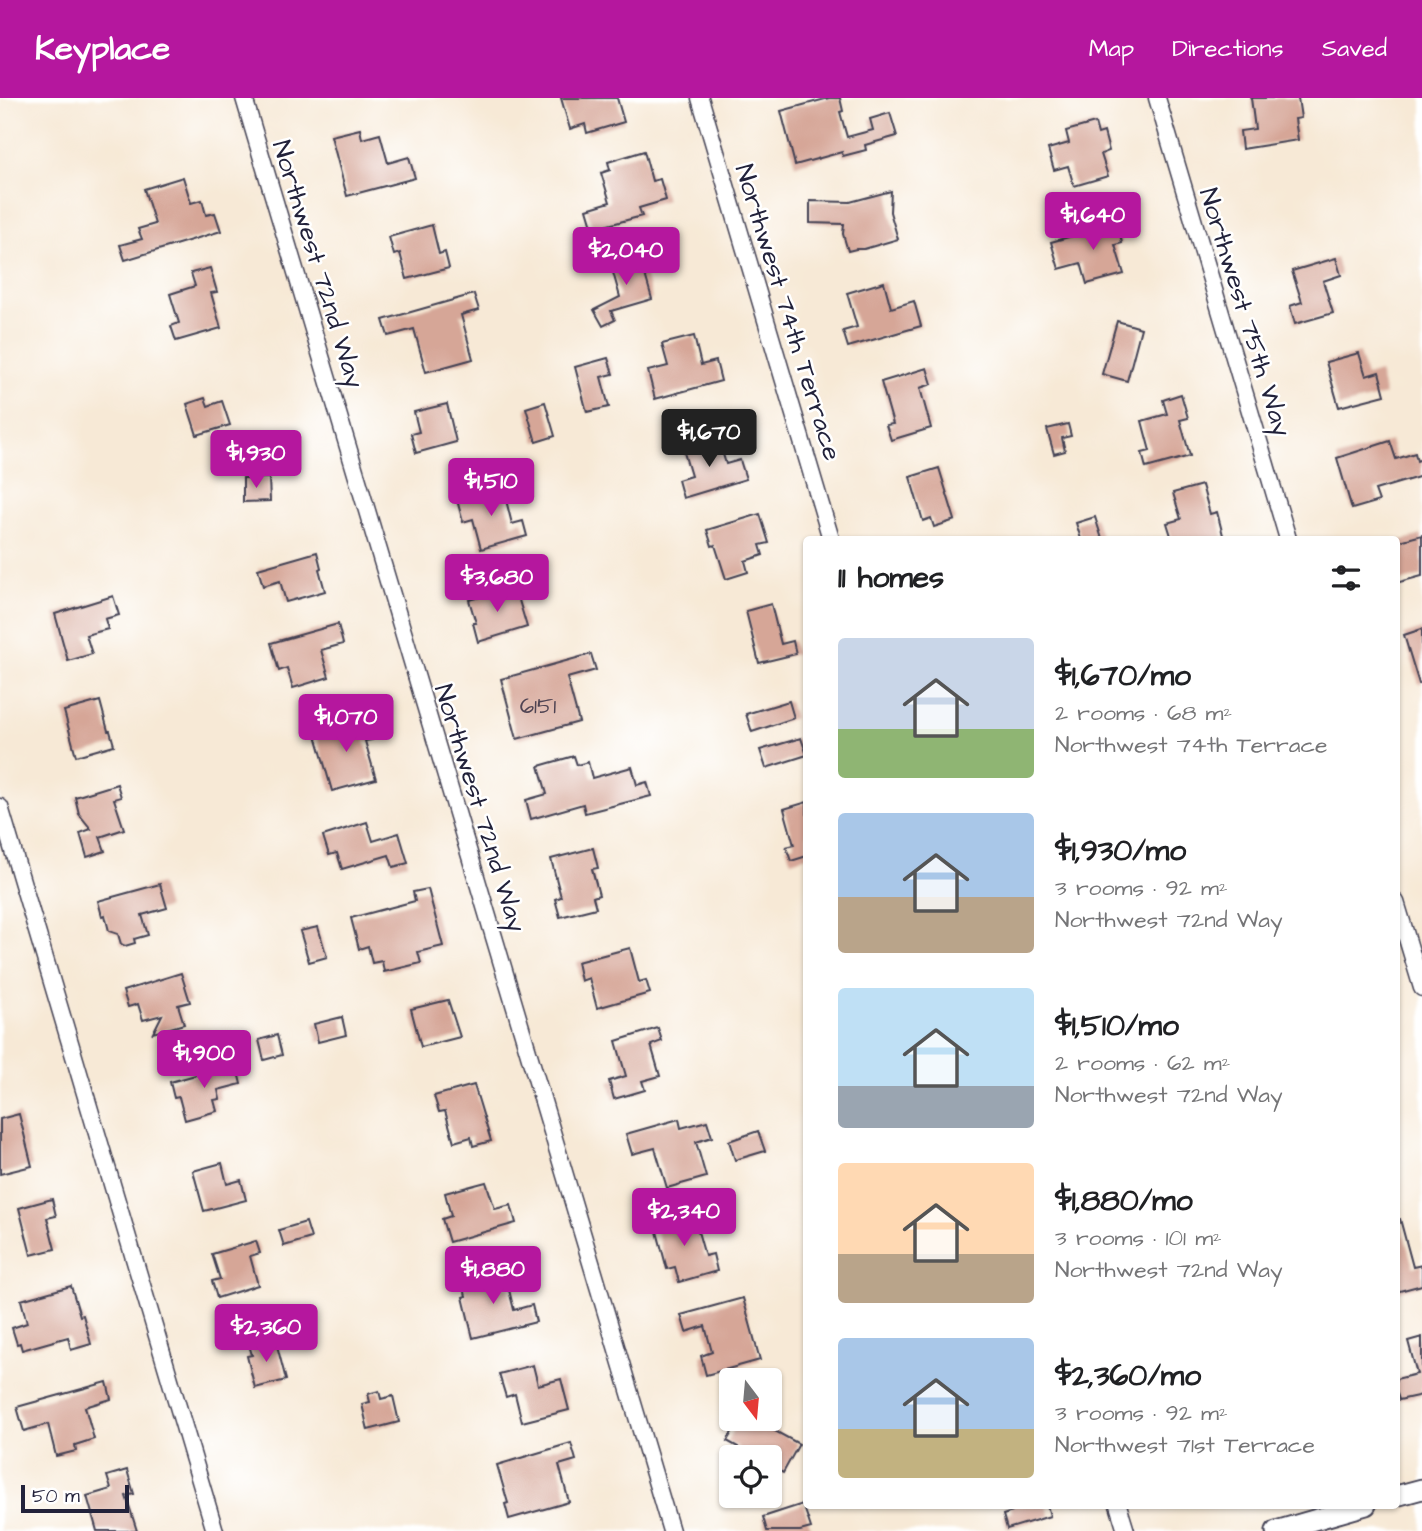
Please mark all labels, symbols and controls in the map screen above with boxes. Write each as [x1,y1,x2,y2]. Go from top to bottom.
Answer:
text: Keyplace [35,26,170,72]
text: Map [1089,32,1134,66]
text: Directions [1172,32,1284,66]
text: Saved [1322,32,1387,66]
street label: Northwest 72nd Way [261,136,373,393]
street label: Northwest 74th Terrace [726,160,850,465]
street label: Northwest 75th Way [1188,184,1300,441]
pin: $1,640 [1036,192,1150,252]
text: $1,640 [1061,199,1125,231]
pin: $2,040 [569,228,683,287]
text: $2,040 [589,234,663,266]
pin: $1,670 [652,410,766,469]
text: $1,670 [678,416,740,448]
pin: $1,930 [199,430,313,490]
text: $1,930 [226,437,286,469]
pin: $1,510 [434,458,548,518]
text: $1,510 [464,465,518,497]
pin: $3,680 [440,554,554,614]
text: 11 homes [838,557,944,599]
icon: filters [1327,559,1365,597]
text: $3,680 [461,561,533,593]
text: $1,670/mo [1055,655,1191,697]
icon: home [894,666,978,750]
street label: Northwest 72nd Way [423,680,535,937]
house number: 6151 [520,690,556,722]
pin: $1,070 [289,694,403,754]
text: 2 rooms · 68 m² [1055,697,1232,729]
text: $1,070 [314,701,378,733]
text: Northwest 74th Terrace [1055,729,1327,761]
text: $1,930/mo [1055,830,1186,872]
icon: home [894,841,978,925]
text: 3 rooms · 92 m² [1055,872,1228,904]
text: Northwest 72nd Way [1055,904,1283,936]
text: $1,510/mo [1055,1005,1179,1047]
icon: home [894,1016,978,1100]
pin: $1,900 [147,1030,261,1090]
text: $1,900 [173,1037,235,1069]
text: 2 rooms · 62 m² [1055,1047,1230,1079]
text: Northwest 72nd Way [1055,1079,1283,1111]
text: $1,880/mo [1055,1180,1193,1222]
pin: $2,340 [627,1188,741,1248]
icon: home [894,1191,978,1275]
text: $2,340 [648,1195,720,1227]
text: 3 rooms · 101 m² [1055,1222,1222,1254]
pin: $1,880 [436,1246,550,1306]
text: $1,880 [461,1253,525,1285]
text: Northwest 72nd Way [1055,1254,1283,1286]
pin: $2,360 [209,1304,323,1364]
text: $2,360 [231,1311,301,1343]
text: $2,360/mo [1055,1355,1201,1397]
icon: home [894,1366,978,1450]
north arrow [719,1368,782,1432]
map controls [719,1368,782,1508]
text: 3 rooms · 92 m² [1055,1397,1228,1429]
text: Northwest 71st Terrace [1055,1429,1315,1461]
button: locate [719,1445,782,1508]
scale bar [21,1482,130,1514]
text: 50 m [32,1483,80,1510]

